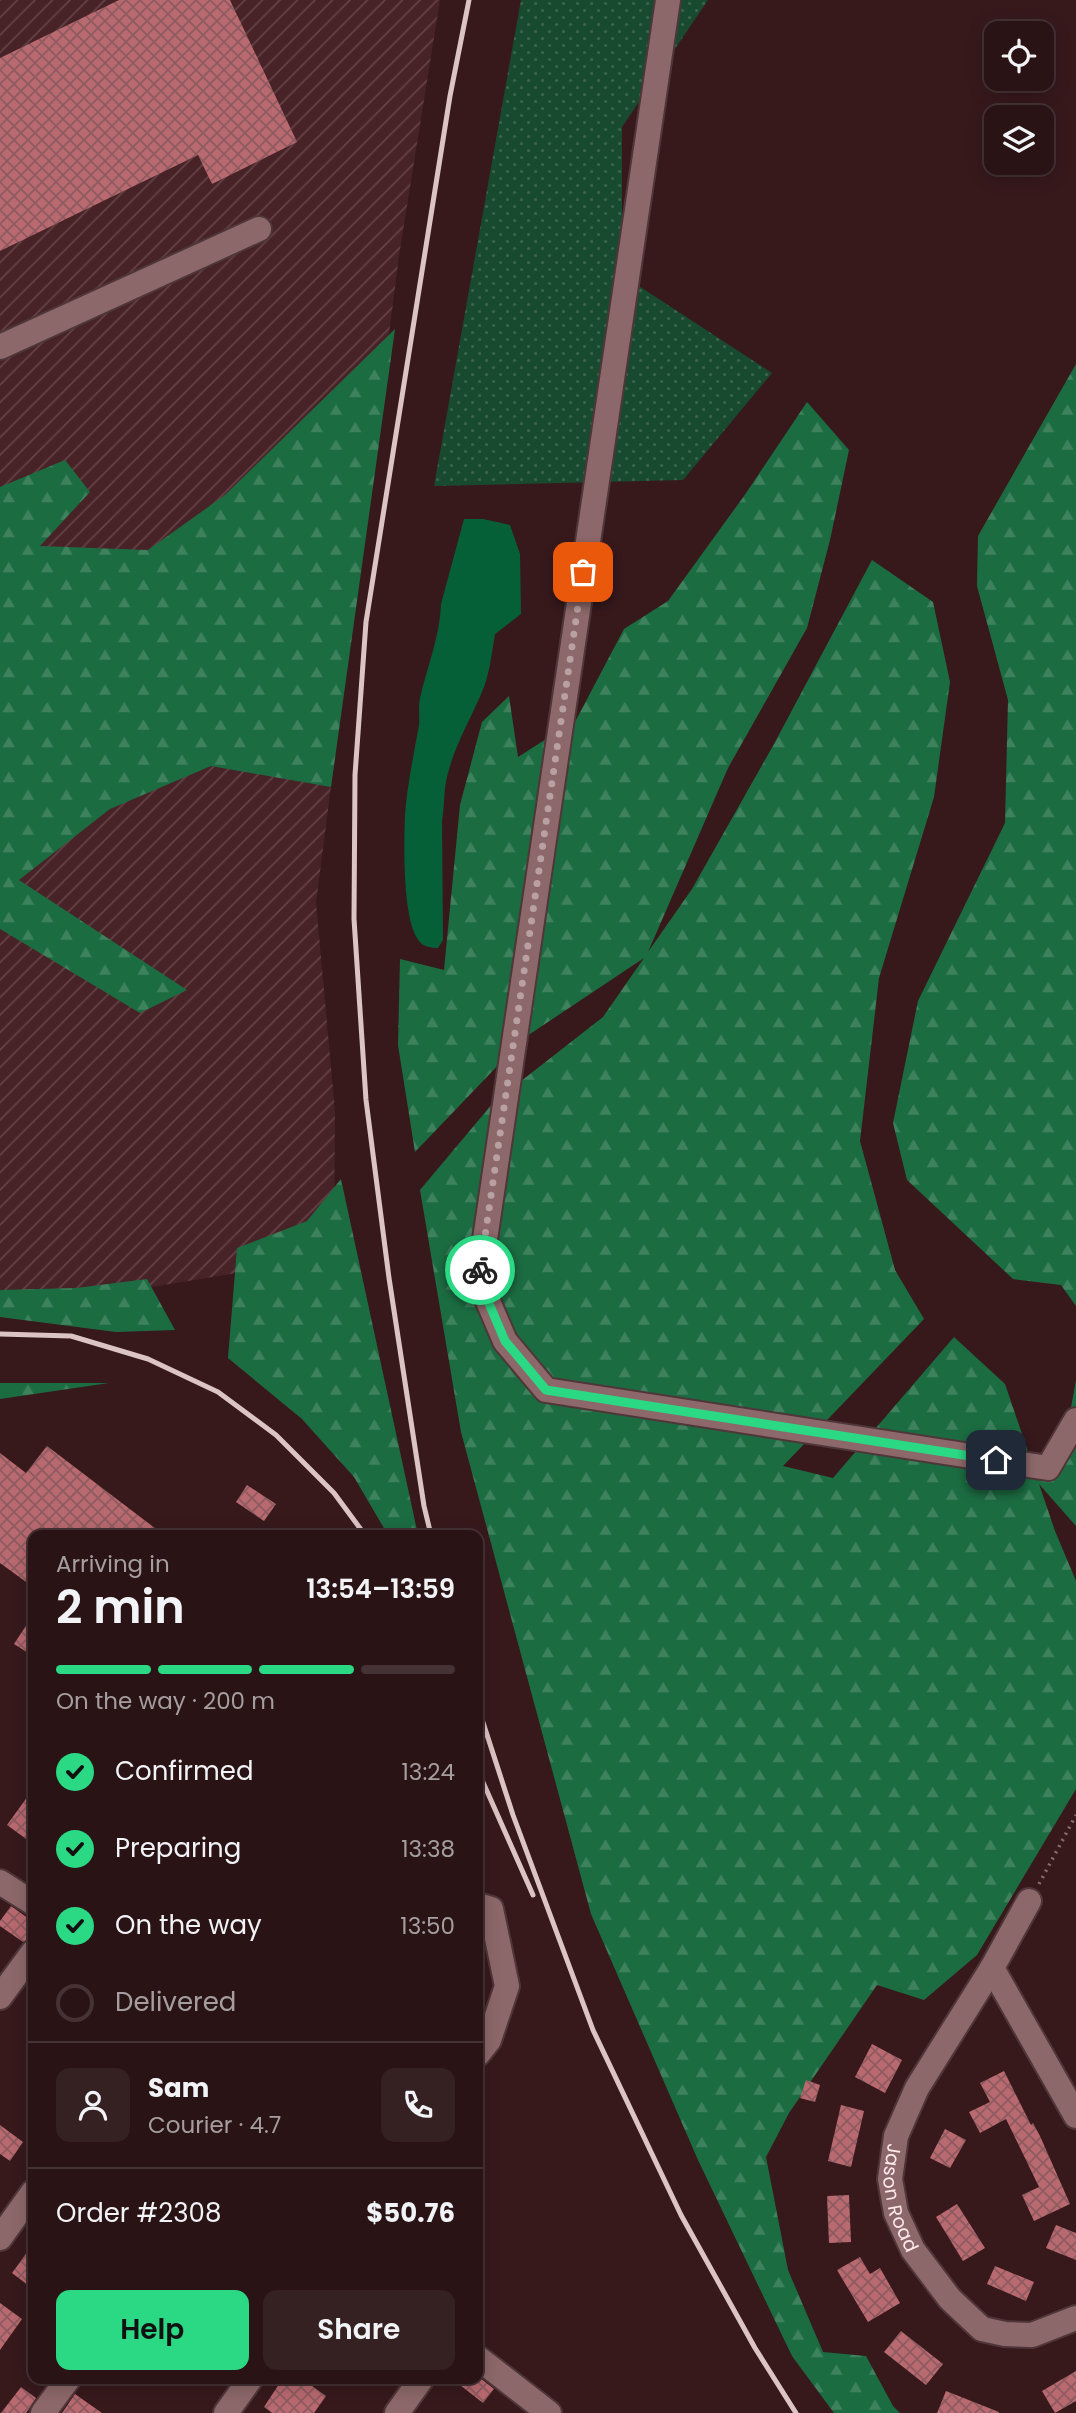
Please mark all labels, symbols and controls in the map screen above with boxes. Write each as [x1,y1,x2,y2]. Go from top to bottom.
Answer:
map controls [984,21,1054,175]
button: locate [984,21,1054,91]
button: layers [984,105,1054,175]
pin [553,542,613,602]
icon: bag [564,553,602,591]
courier [445,1235,515,1305]
icon: bike [461,1251,499,1289]
pin [966,1430,1026,1490]
icon: home [977,1441,1015,1479]
text: Arriving in [56,1548,170,1580]
text: 13:54–13:59 [306,1571,455,1607]
text: 2 min [56,1575,185,1639]
text: On the way · 200 m [56,1685,275,1717]
icon: check [56,1753,94,1791]
text: Confirmed [115,1753,253,1789]
text: 13:24 [402,1756,455,1788]
icon: check [56,1830,94,1868]
text: Preparing [115,1830,241,1866]
text: 13:38 [401,1833,455,1865]
icon: check [56,1907,94,1945]
text: On the way [115,1907,262,1943]
text: 13:50 [400,1910,455,1942]
text: Delivered [115,1984,236,2020]
button: person [56,2068,130,2142]
button: phone [381,2068,455,2142]
text: Sam [148,2070,209,2106]
text: Courier · 4.7 [148,2109,281,2141]
street label: Jason Road [876,2142,926,2256]
text: Order #2308 [56,2195,221,2231]
text: $50.76 [366,2195,455,2231]
button: Help [56,2290,249,2370]
button: Share [263,2290,455,2370]

